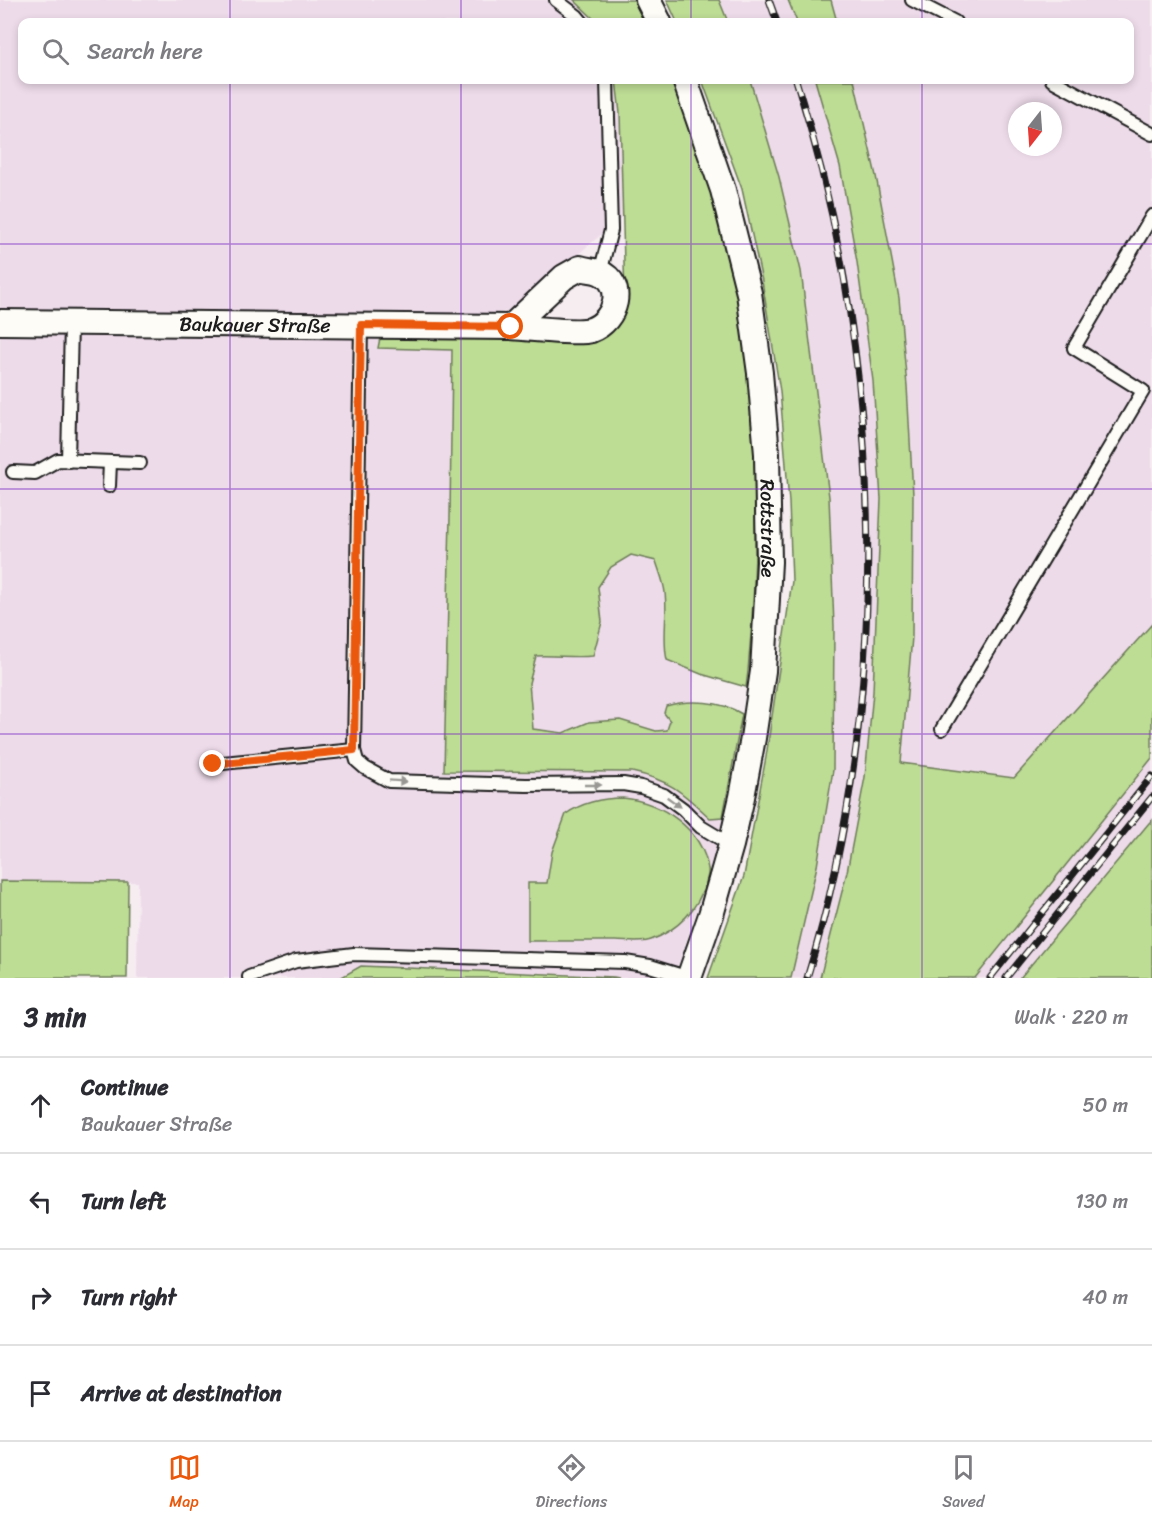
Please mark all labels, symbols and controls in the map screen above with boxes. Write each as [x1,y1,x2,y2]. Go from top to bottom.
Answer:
search box [18,18,1134,84]
text: Search here [87,32,203,71]
icon: search [39,35,72,68]
north arrow [1008,102,1062,156]
street label: Baukauer Straße [179,307,331,343]
route start [497,313,523,339]
street label: Rottstraße [749,479,786,579]
route end [199,750,225,776]
one-way arrow [389,777,408,786]
one-way arrow [583,780,602,790]
one-way arrow [666,796,681,808]
text: 3 min [24,994,86,1040]
text: Walk · 220 m [1014,1000,1128,1035]
text: Continue [81,1068,169,1107]
text: 50 m [1083,1088,1128,1123]
icon: ahead [24,1089,57,1122]
text: Baukauer Straße [81,1107,232,1142]
text: Turn left [81,1182,166,1221]
text: 130 m [1075,1184,1128,1219]
icon: left [24,1185,57,1218]
text: Turn right [81,1278,176,1317]
text: 40 m [1082,1280,1128,1315]
icon: right [24,1281,57,1314]
text: Arrive at destination [81,1374,282,1413]
icon: arrive [24,1377,57,1410]
tab: Map [168,1451,201,1516]
tab: Directions [536,1451,607,1516]
tab: Saved [942,1451,984,1516]

